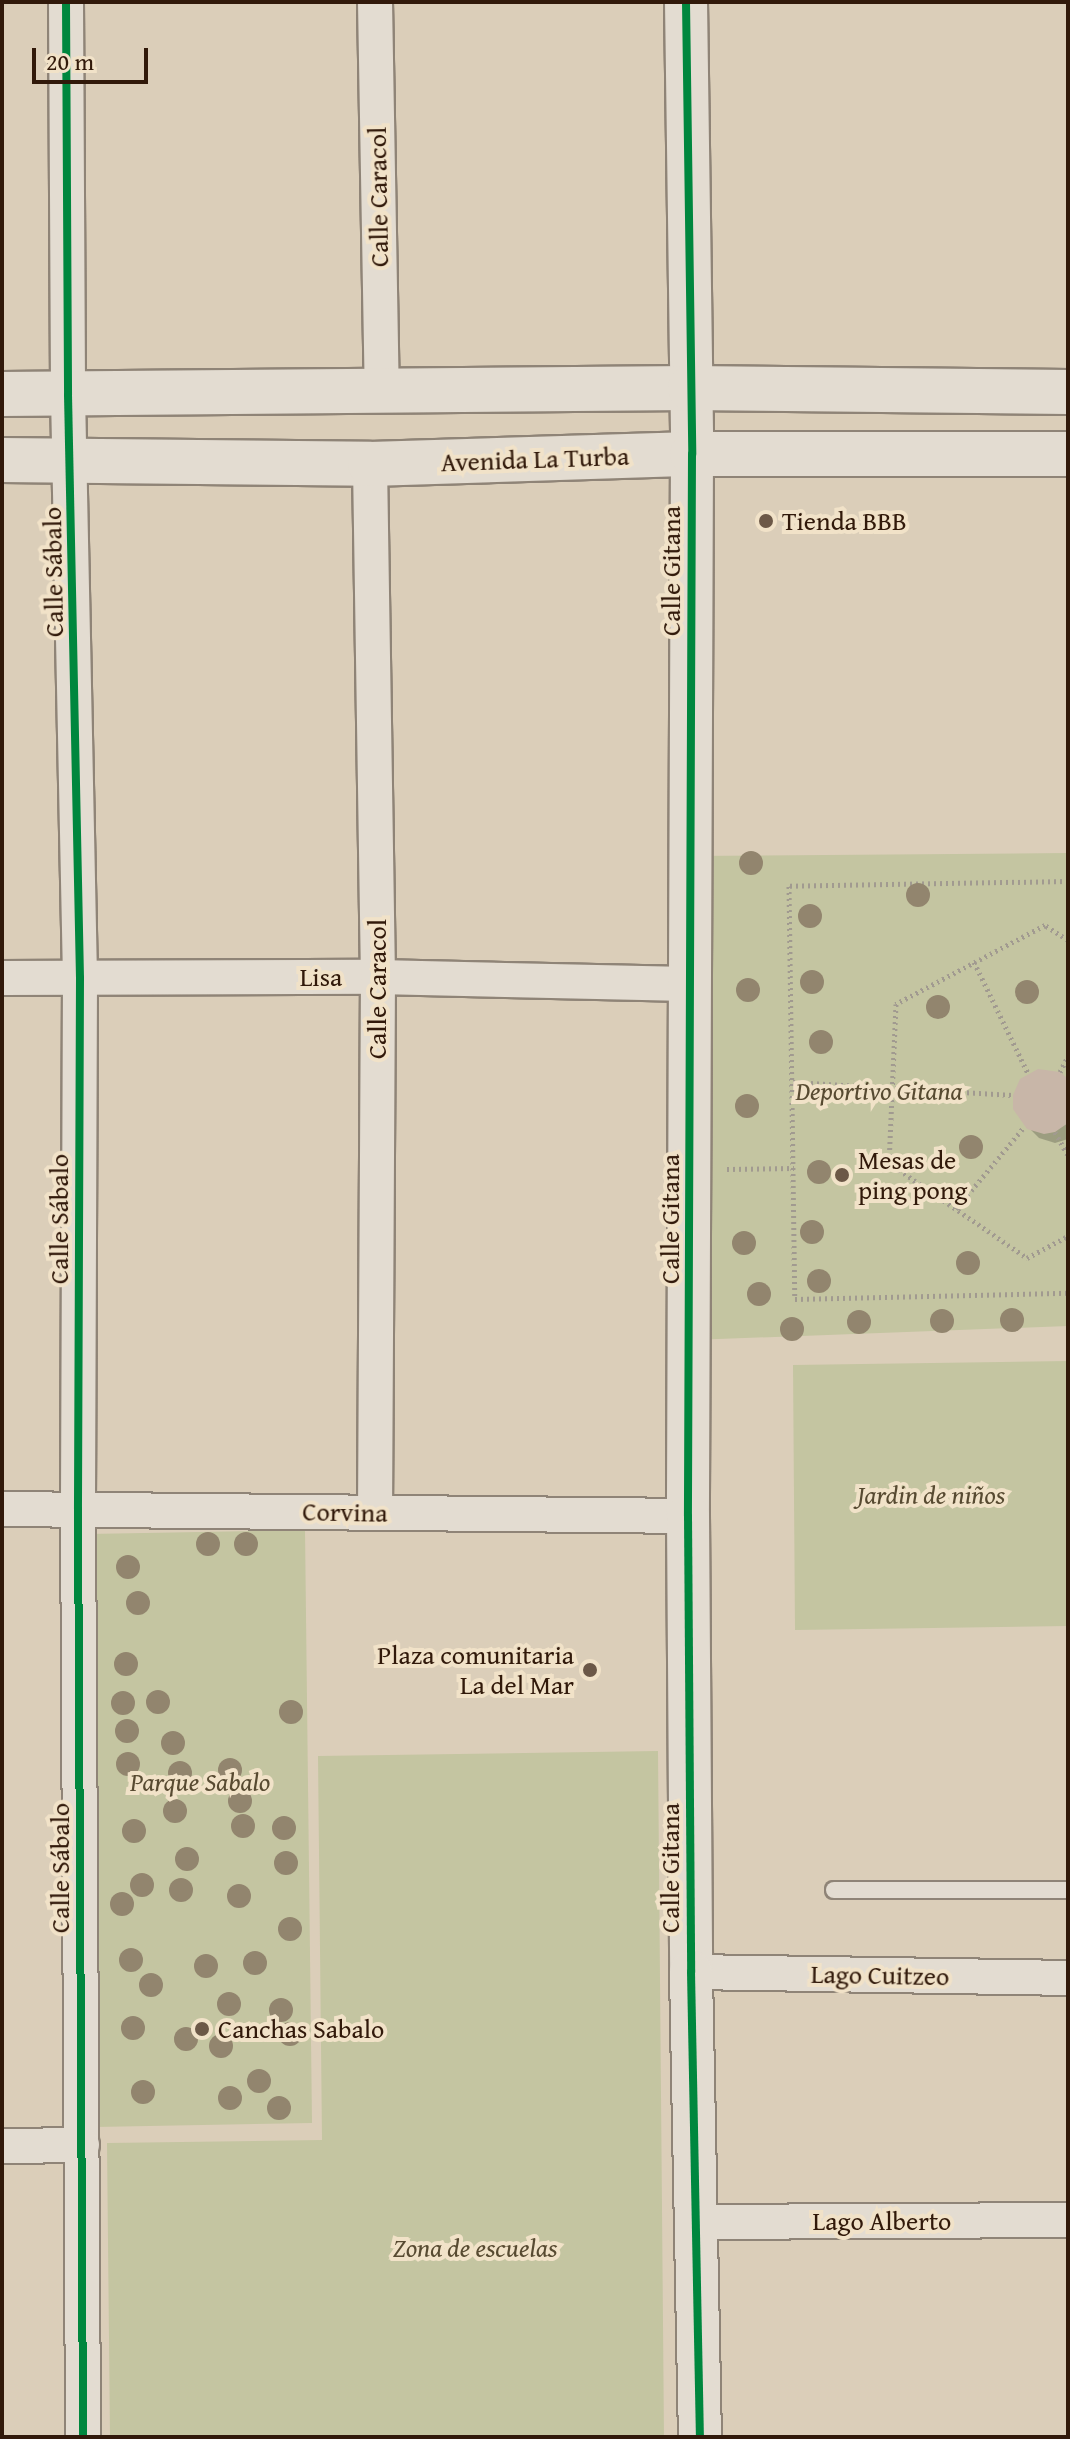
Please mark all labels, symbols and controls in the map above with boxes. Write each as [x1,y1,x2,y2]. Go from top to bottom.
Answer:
scale bar [36,32,152,82]
text: 20 m [46,44,94,79]
street label: Calle Caracol [361,127,395,267]
street label: Avenida La Turba [440,440,630,478]
place label: Tienda BBB [782,505,907,537]
street label: Calle Gitana [655,506,687,636]
street label: Calle Sábalo [36,507,70,637]
marker: Tienda BBB [757,512,775,530]
street label: Calle Caracol [361,919,393,1059]
street label: Lisa [300,961,342,993]
park label: Deportivo Gitana [795,1075,963,1107]
place label: Mesas de ping pong [858,1144,967,1206]
street label: Calle Sábalo [43,1154,75,1284]
street label: Calle Gitana [654,1154,686,1284]
marker: Mesas de ping pong [833,1166,851,1184]
park label: Jardin de niños [857,1479,1005,1511]
street label: Corvina [302,1496,388,1528]
place label: Plaza comunitaria La del Mar [377,1639,574,1700]
marker: Plaza comunitaria La del Mar [581,1661,599,1679]
park label: Parque Sabalo [130,1766,270,1798]
street label: Calle Sábalo [44,1803,76,1933]
street label: Calle Gitana [654,1803,686,1933]
street label: Lago Cuitzeo [811,1958,949,1992]
place label: Canchas Sabalo [218,2013,384,2045]
marker: Canchas Sabalo [193,2020,211,2038]
street label: Lago Alberto [813,2205,951,2237]
park label: Zona de escuelas [393,2232,557,2264]

